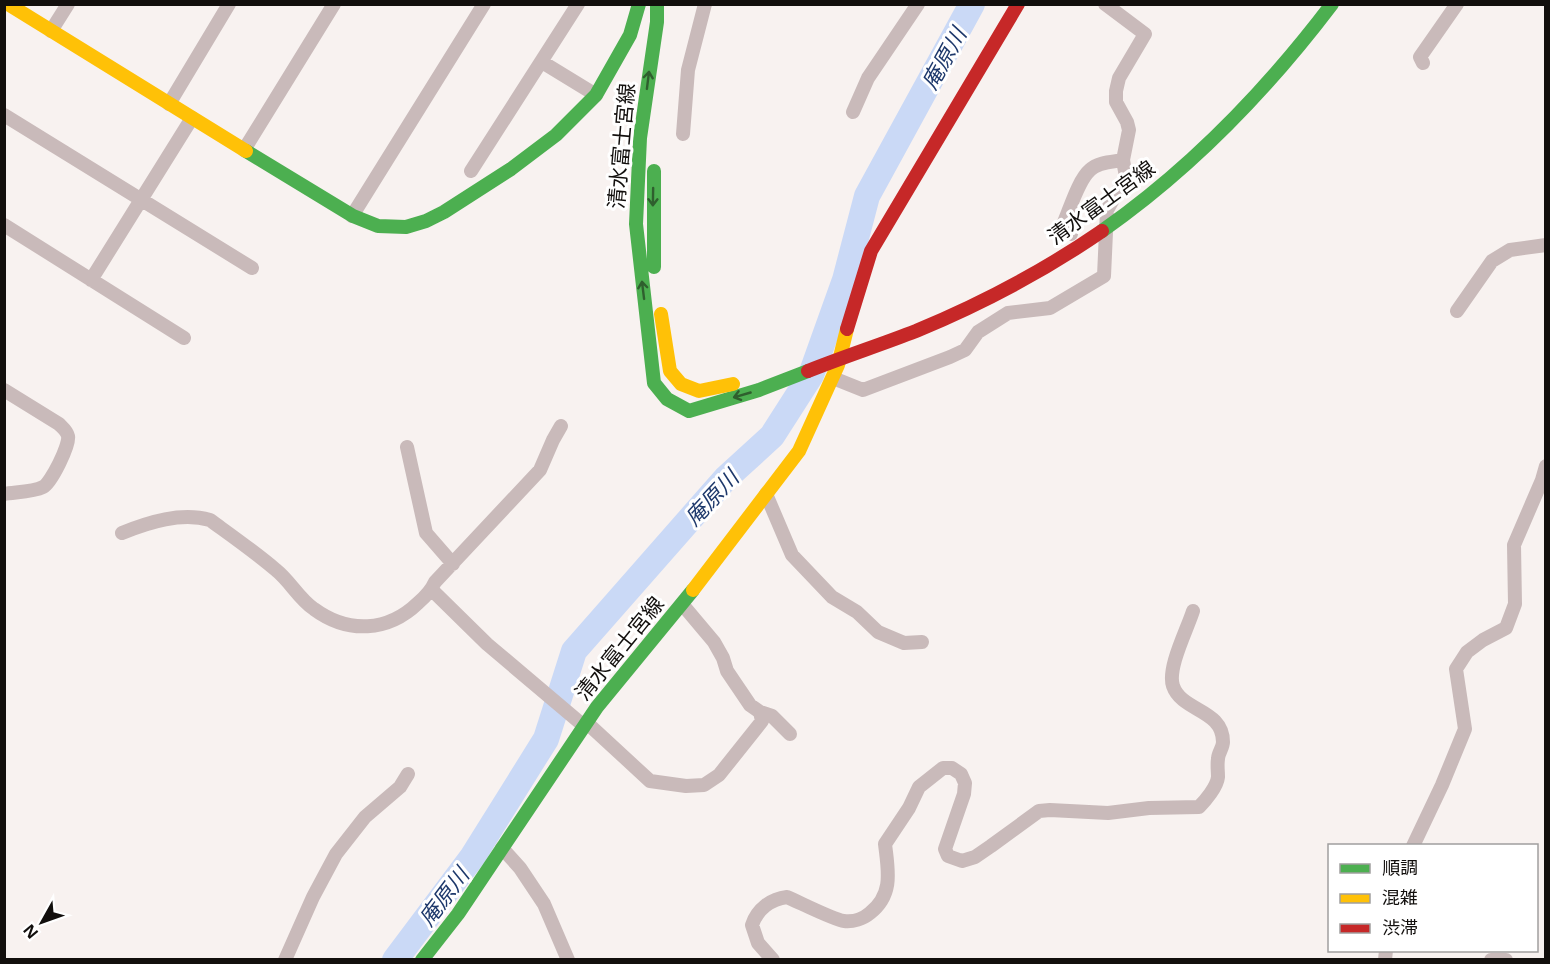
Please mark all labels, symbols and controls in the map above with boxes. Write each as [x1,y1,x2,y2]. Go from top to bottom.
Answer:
water label: 庵原川 [914,20,973,94]
one-way arrow [642,70,653,90]
street label: 清水富士宮線 [602,82,640,210]
street label: 清水富士宮線 [1042,154,1160,250]
one-way arrow [647,187,659,207]
one-way arrow [637,280,648,300]
one-way arrow [733,390,752,402]
water label: 庵原川 [678,461,746,531]
street label: 清水富士宮線 [568,590,670,706]
legend [1328,844,1538,952]
text: 順調 [1382,855,1418,879]
water label: 庵原川 [411,859,476,931]
text: 混雑 [1382,885,1418,909]
north arrow [12,892,72,952]
text: 渋滞 [1382,915,1418,939]
text: N [18,920,43,944]

